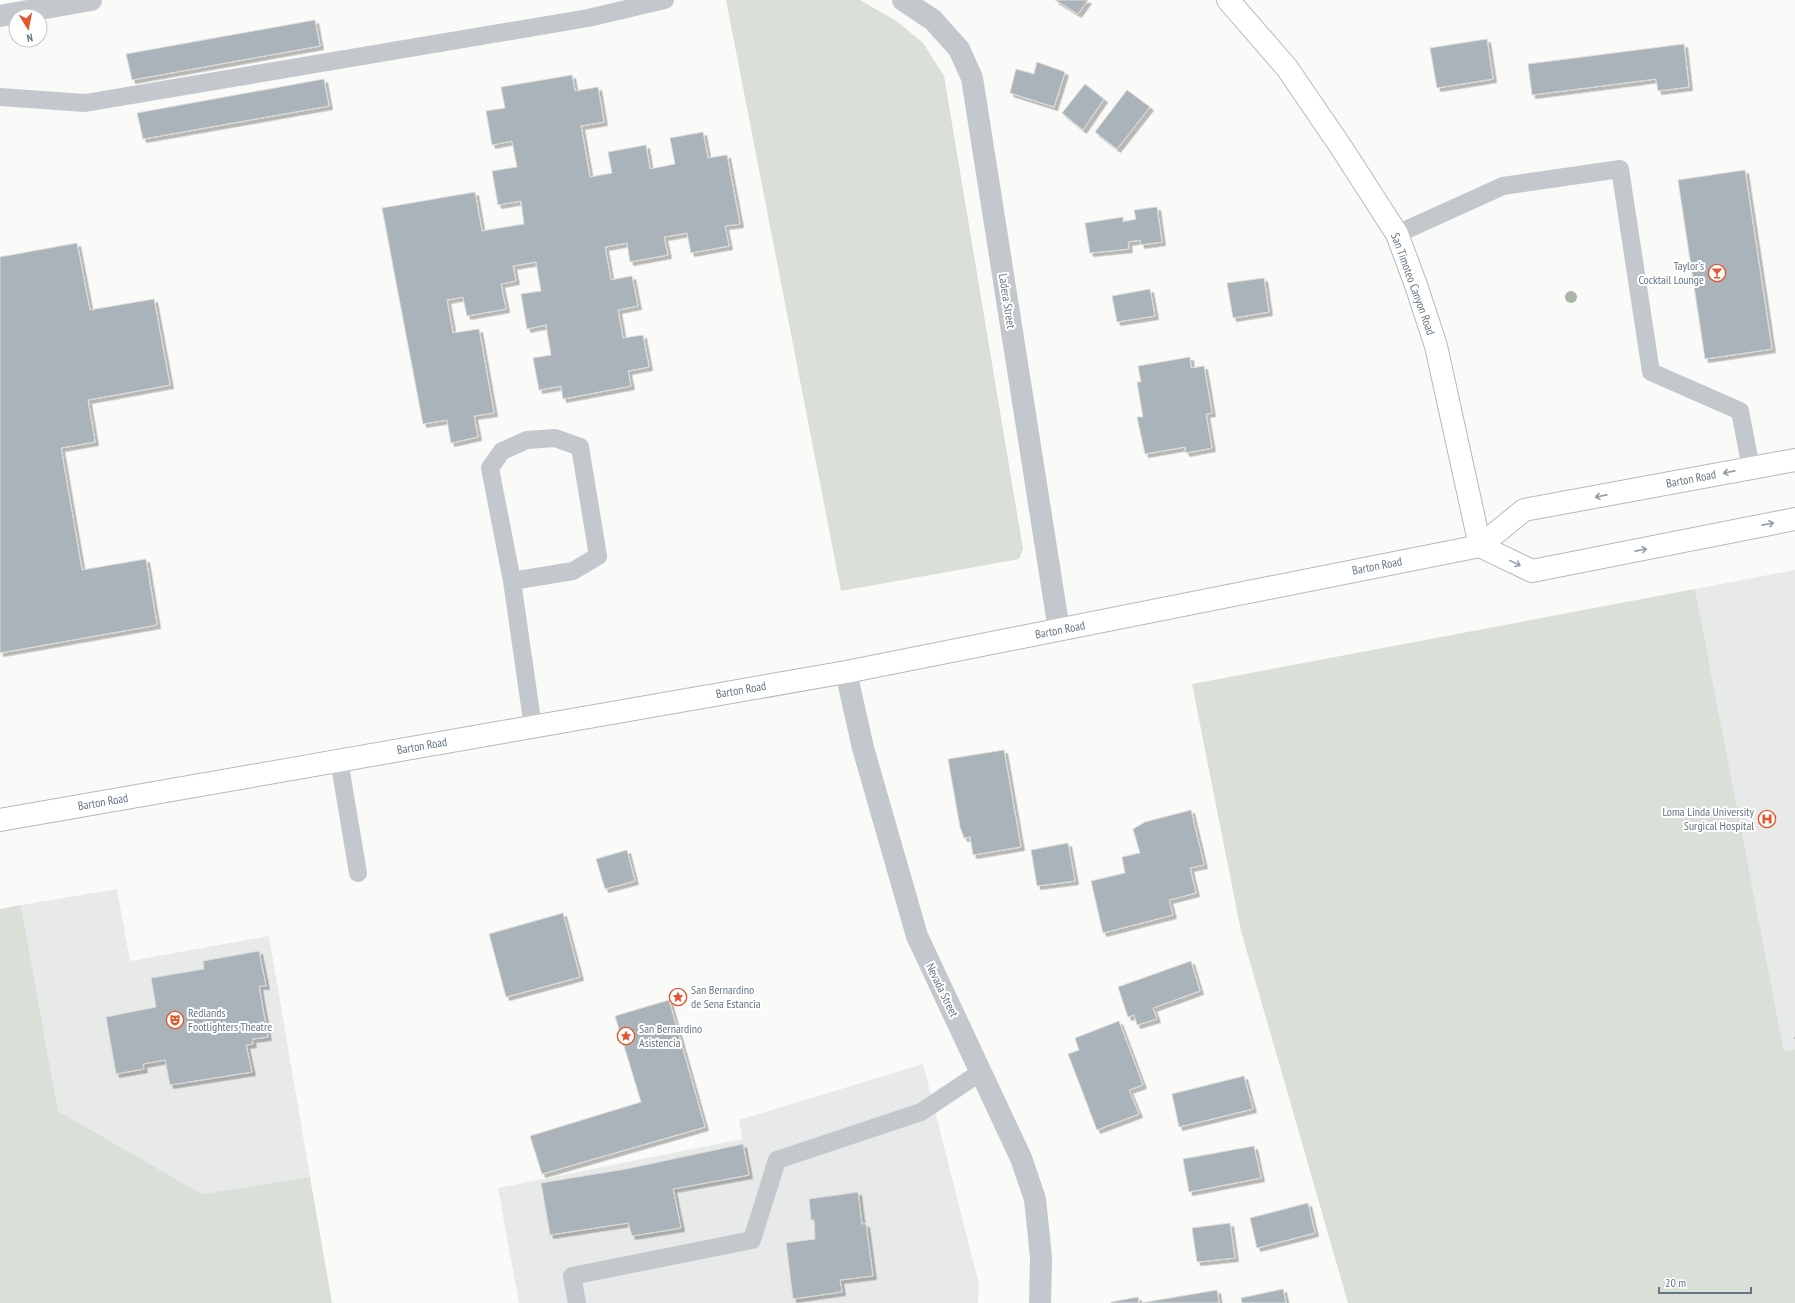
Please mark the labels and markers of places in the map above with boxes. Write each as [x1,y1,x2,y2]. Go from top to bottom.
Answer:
place label: Taylor's Cocktail Lounge [1638,258,1704,287]
bar icon: Taylor's Cocktail Lounge [1707,263,1727,283]
place label: Loma Linda University Surgical Hospital [1662,804,1754,833]
hospital icon: Loma Linda University Surgical Hospital [1757,809,1777,829]
place label: San Bernardino de Sena Estancia [691,982,761,1011]
place icon: San Bernardino de Sena Estancia [668,987,688,1007]
place label: Redlands Footlighters Theatre [188,1005,272,1034]
theatre icon: Redlands Footlighters Theatre [165,1010,185,1030]
place label: San Bernardino Asistencia [639,1021,702,1050]
place icon: San Bernardino Asistencia [616,1026,636,1046]

